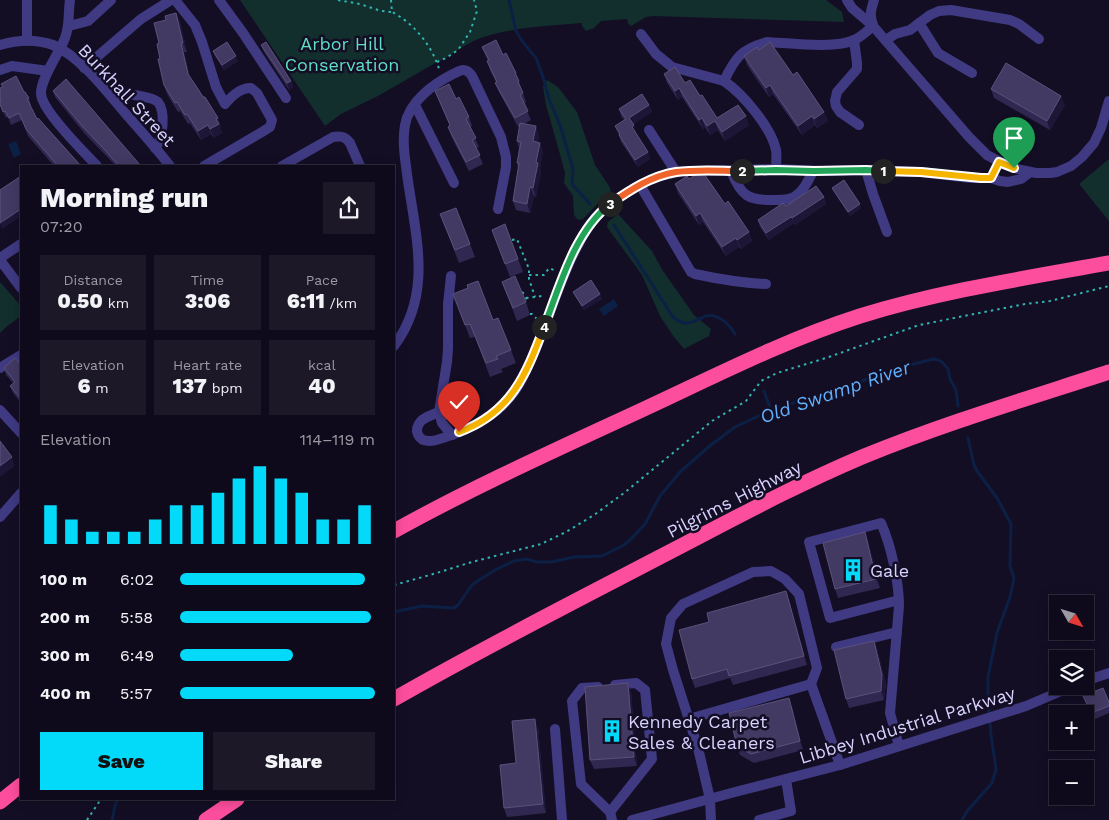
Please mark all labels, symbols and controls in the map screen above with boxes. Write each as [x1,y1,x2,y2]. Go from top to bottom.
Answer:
park label: Arbor Hill Conservation [285,33,399,75]
street label: Burkhall Street [74,39,180,151]
pin [993,117,1035,168]
icon: arrive [1000,124,1028,152]
pin: 2 [730,158,754,184]
pin: 1 [870,158,896,184]
text: 2 [738,163,747,179]
text: 1 [880,163,887,179]
text: Morning run [40,181,208,214]
button: share [323,182,375,234]
pin: 3 [598,192,622,216]
text: 3 [606,196,615,212]
text: 07:20 [40,217,83,236]
text: Distance [63,272,123,288]
text: Time [191,272,224,288]
text: Pace [306,272,338,288]
text: 0.50 [57,288,103,313]
text: 3:06 [185,288,230,313]
text: 6:11 [287,288,325,313]
text: km [103,295,129,311]
text: /km [325,295,357,311]
pin: 4 [532,314,556,340]
text: 4 [540,319,549,335]
water label: Old Swamp River [757,355,914,429]
text: Elevation [62,357,124,373]
text: Heart rate [173,357,242,373]
text: kcal [308,357,336,373]
text: 6 [78,373,91,398]
text: 137 [172,373,207,398]
text: 40 [308,373,336,398]
text: m [91,380,109,396]
text: bpm [207,380,243,396]
pin [438,381,480,432]
icon: check [445,388,473,416]
text: Elevation [40,430,111,449]
text: 114–119 m [300,430,375,449]
street label: Pilgrims Highway [663,456,805,542]
building icon: Gale [840,557,866,583]
place label: Gale [870,560,909,581]
text: 100 m [40,570,87,589]
text: 6:02 [120,570,154,589]
north arrow [1049,595,1094,640]
map controls [1049,595,1094,805]
text: 200 m [40,608,90,627]
text: 5:58 [120,608,153,627]
text: 300 m [40,646,90,665]
text: 6:49 [120,646,154,665]
button: layers [1049,650,1094,695]
street label: Libbey Industrial Parkway [796,682,1018,768]
text: 400 m [40,684,91,703]
text: 5:57 [120,684,152,703]
button: + [1049,705,1094,750]
place label: Kennedy Carpet Sales & Cleaners [628,711,775,753]
building icon: Kennedy Carpet Sales & Cleaners [599,718,625,744]
button: Save [40,732,203,790]
button: Share [213,732,375,790]
button: − [1049,760,1094,805]

